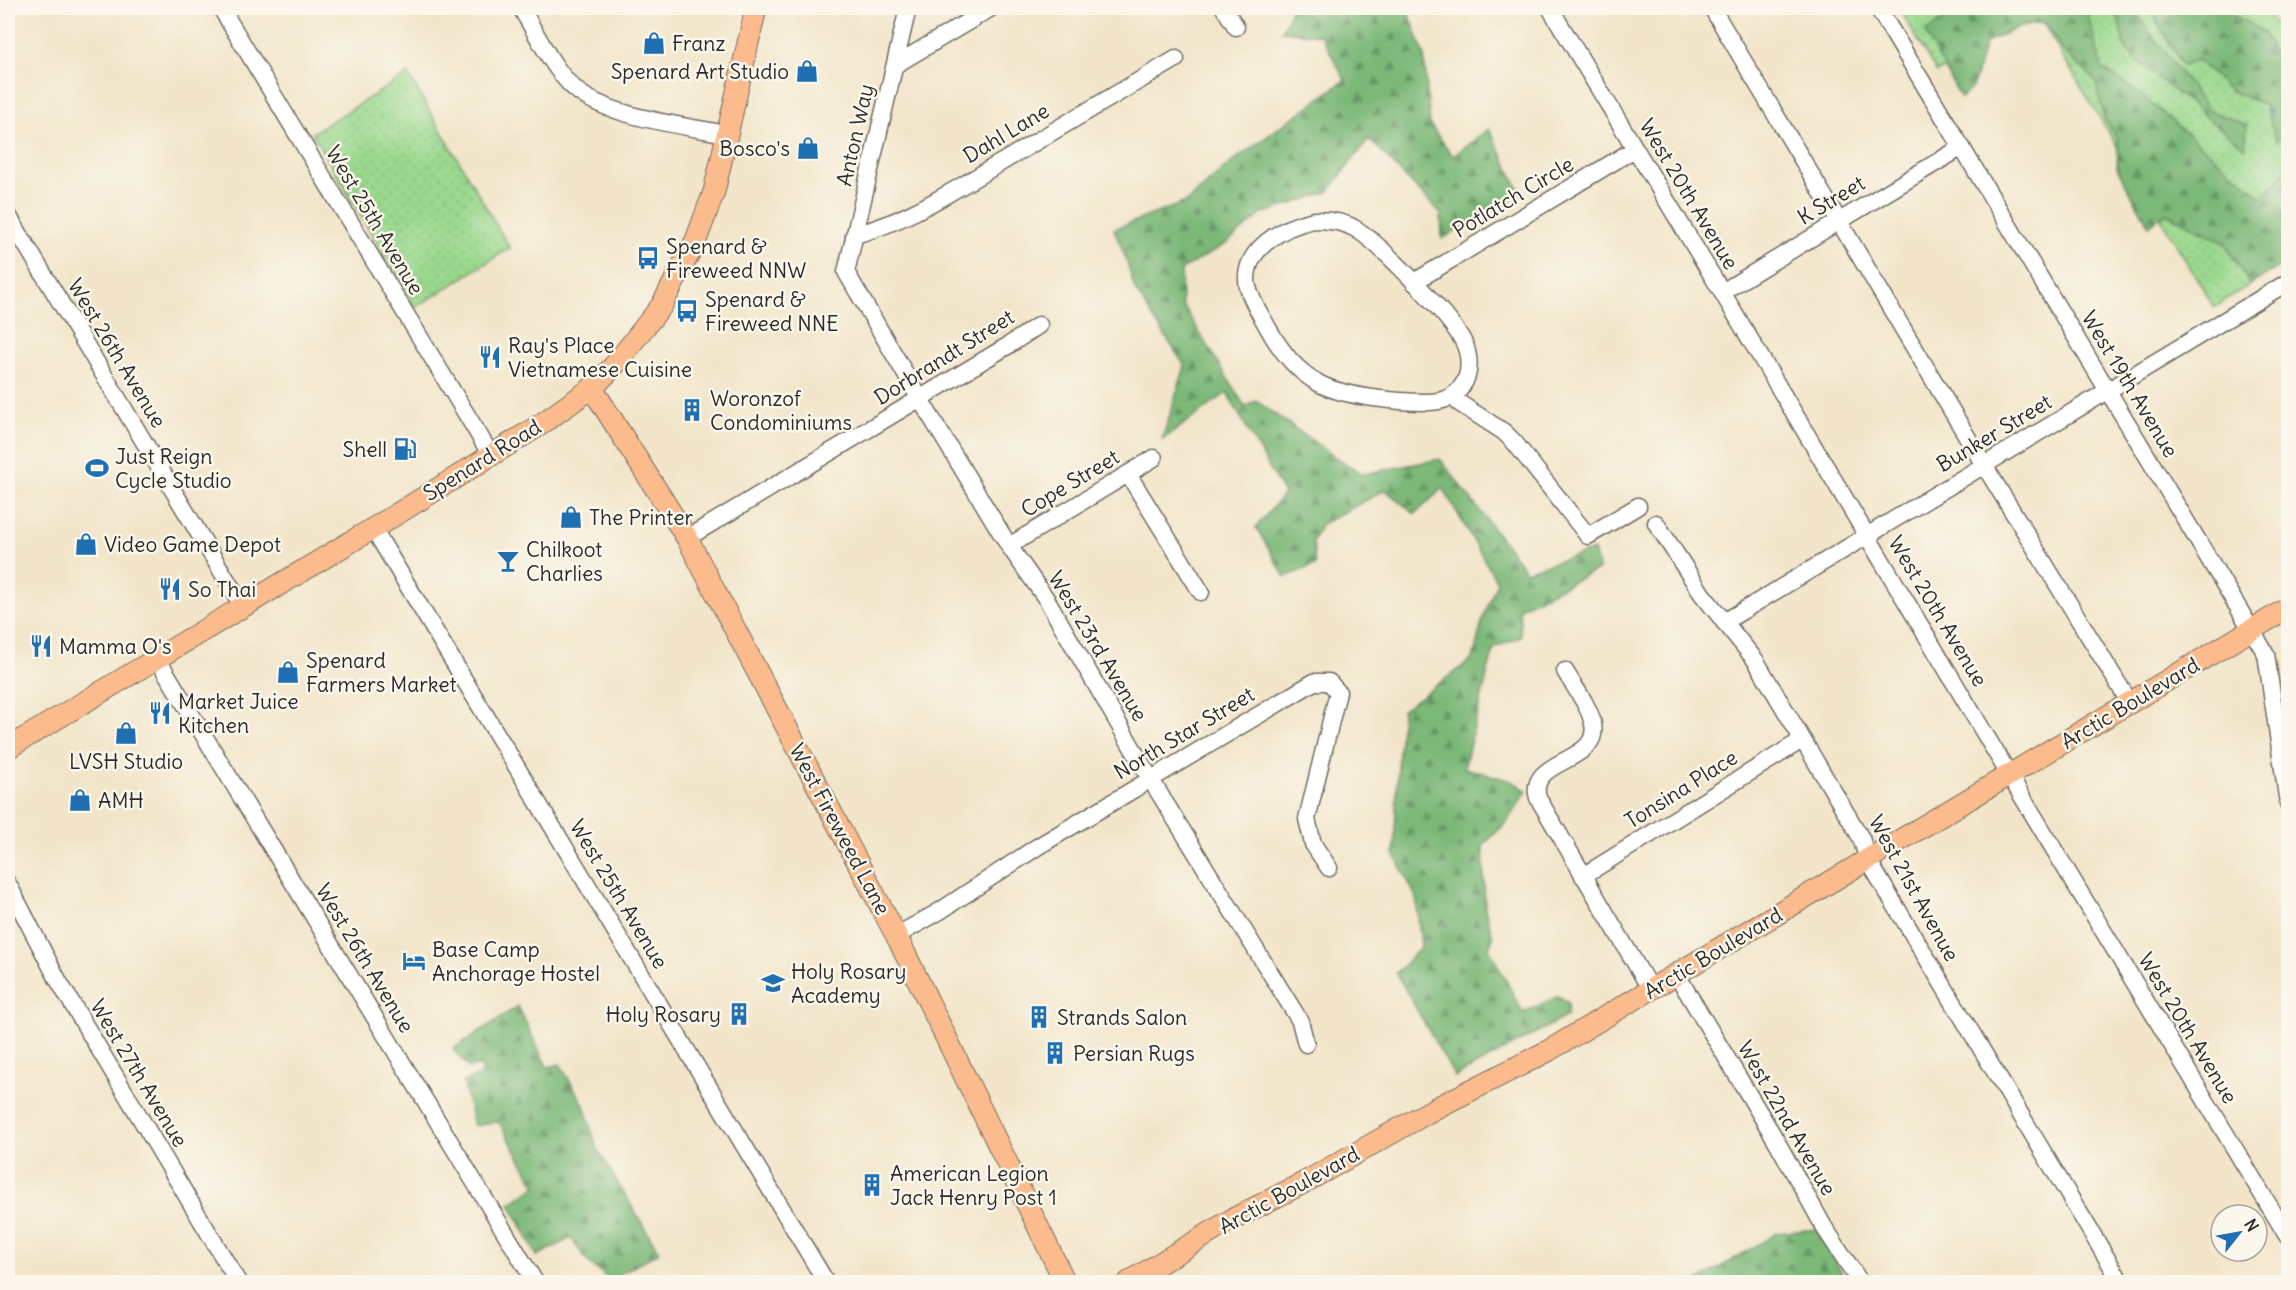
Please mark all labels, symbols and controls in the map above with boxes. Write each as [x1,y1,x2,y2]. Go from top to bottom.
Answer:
shop icon: Franz [641,30,667,56]
place label: Franz [672,30,726,57]
place label: Spenard Art Studio [611,58,789,85]
shop icon: Spenard Art Studio [794,58,820,84]
street label: Anton Way [830,81,880,189]
street label: Dahl Lane [958,97,1054,169]
street label: West 20th Avenue [1633,114,1745,274]
place label: Bosco's [719,135,790,162]
shop icon: Bosco's [795,135,821,161]
street label: West 25th Avenue [320,140,430,300]
street label: Potlatch Circle [1448,150,1578,244]
street label: K Street [1792,169,1870,231]
place label: Spenard & Fireweed NNW [666,233,806,284]
bus stop icon: Spenard & Fireweed NNW [635,245,661,271]
street label: West 26th Avenue [62,273,172,433]
place label: Spenard & Fireweed NNE [705,286,839,337]
bus stop icon: Spenard & Fireweed NNE [674,298,700,324]
street label: Dorbrandt Street [869,303,1019,411]
street label: West 19th Avenue [2076,306,2184,462]
place label: Ray's Place Vietnamese Cuisine [508,332,692,383]
restaurant icon: Ray's Place Vietnamese Cuisine [477,344,503,370]
place label: Woronzof Condominiums [710,385,852,436]
street label: Bunker Street [1931,388,2057,478]
building icon: Woronzof Condominiums [679,397,705,423]
street label: Spenard Road [418,413,546,507]
place label: Shell [342,436,387,463]
fuel station icon: Shell [392,436,418,462]
place label: Just Reign Cycle Studio [115,443,232,494]
street label: Cope Street [1016,443,1124,523]
sports icon: Just Reign Cycle Studio [84,455,110,481]
shop icon: The Printer [558,504,584,530]
place label: The Printer [589,504,693,531]
shop icon: Video Game Depot [73,531,99,557]
place label: Video Game Depot [104,531,281,558]
street label: West 20th Avenue [1882,531,1994,691]
place label: Chilkoot Charlies [526,536,603,587]
bar icon: Chilkoot Charlies [495,548,521,574]
street label: West 23rd Avenue [1042,566,1154,726]
restaurant icon: So Thai [157,576,183,602]
place label: So Thai [188,576,256,603]
restaurant icon: Mamma O's [28,633,54,659]
place label: Mamma O's [59,633,172,660]
place label: Spenard Farmers Market [306,647,457,698]
street label: Arctic Boulevard [2056,651,2204,755]
shop icon: Spenard Farmers Market [275,659,301,685]
street label: North Star Street [1109,681,1259,785]
place label: Market Juice Kitchen [178,688,299,739]
restaurant icon: Market Juice Kitchen [147,700,173,726]
shop icon: LVSH Studio [113,720,139,746]
street label: West Fireweed Lane [783,739,897,919]
street label: Tonsina Place [1620,744,1742,834]
place label: LVSH Studio [69,748,183,775]
shop icon: AMH [67,787,93,813]
place label: AMH [98,787,144,814]
street label: West 21st Avenue [1863,810,1965,966]
street label: West 25th Avenue [564,814,674,974]
street label: West 26th Avenue [310,878,420,1038]
street label: Arctic Boulevard [1639,901,1787,1005]
place label: Base Camp Anchorage Hostel [432,936,600,987]
hotel icon: Base Camp Anchorage Hostel [401,948,427,974]
street label: West 20th Avenue [2132,948,2244,1108]
place label: Holy Rosary Academy [791,958,907,1009]
school or university icon: Holy Rosary Academy [760,970,786,996]
street label: West 27th Avenue [84,994,194,1152]
place label: Holy Rosary [605,1001,721,1028]
building icon: Holy Rosary [726,1001,752,1027]
building icon: Strands Salon [1026,1004,1052,1030]
place label: Strands Salon [1057,1004,1187,1031]
street label: West 22nd Avenue [1732,1036,1842,1200]
building icon: Persian Rugs [1042,1040,1068,1066]
place label: Persian Rugs [1073,1040,1195,1067]
street label: Arctic Boulevard [1214,1140,1364,1240]
place label: American Legion Jack Henry Post 1 [890,1160,1057,1211]
building icon: American Legion Jack Henry Post 1 [859,1172,885,1198]
north arrow [2209,1203,2269,1263]
text: N [2240,1215,2263,1235]

